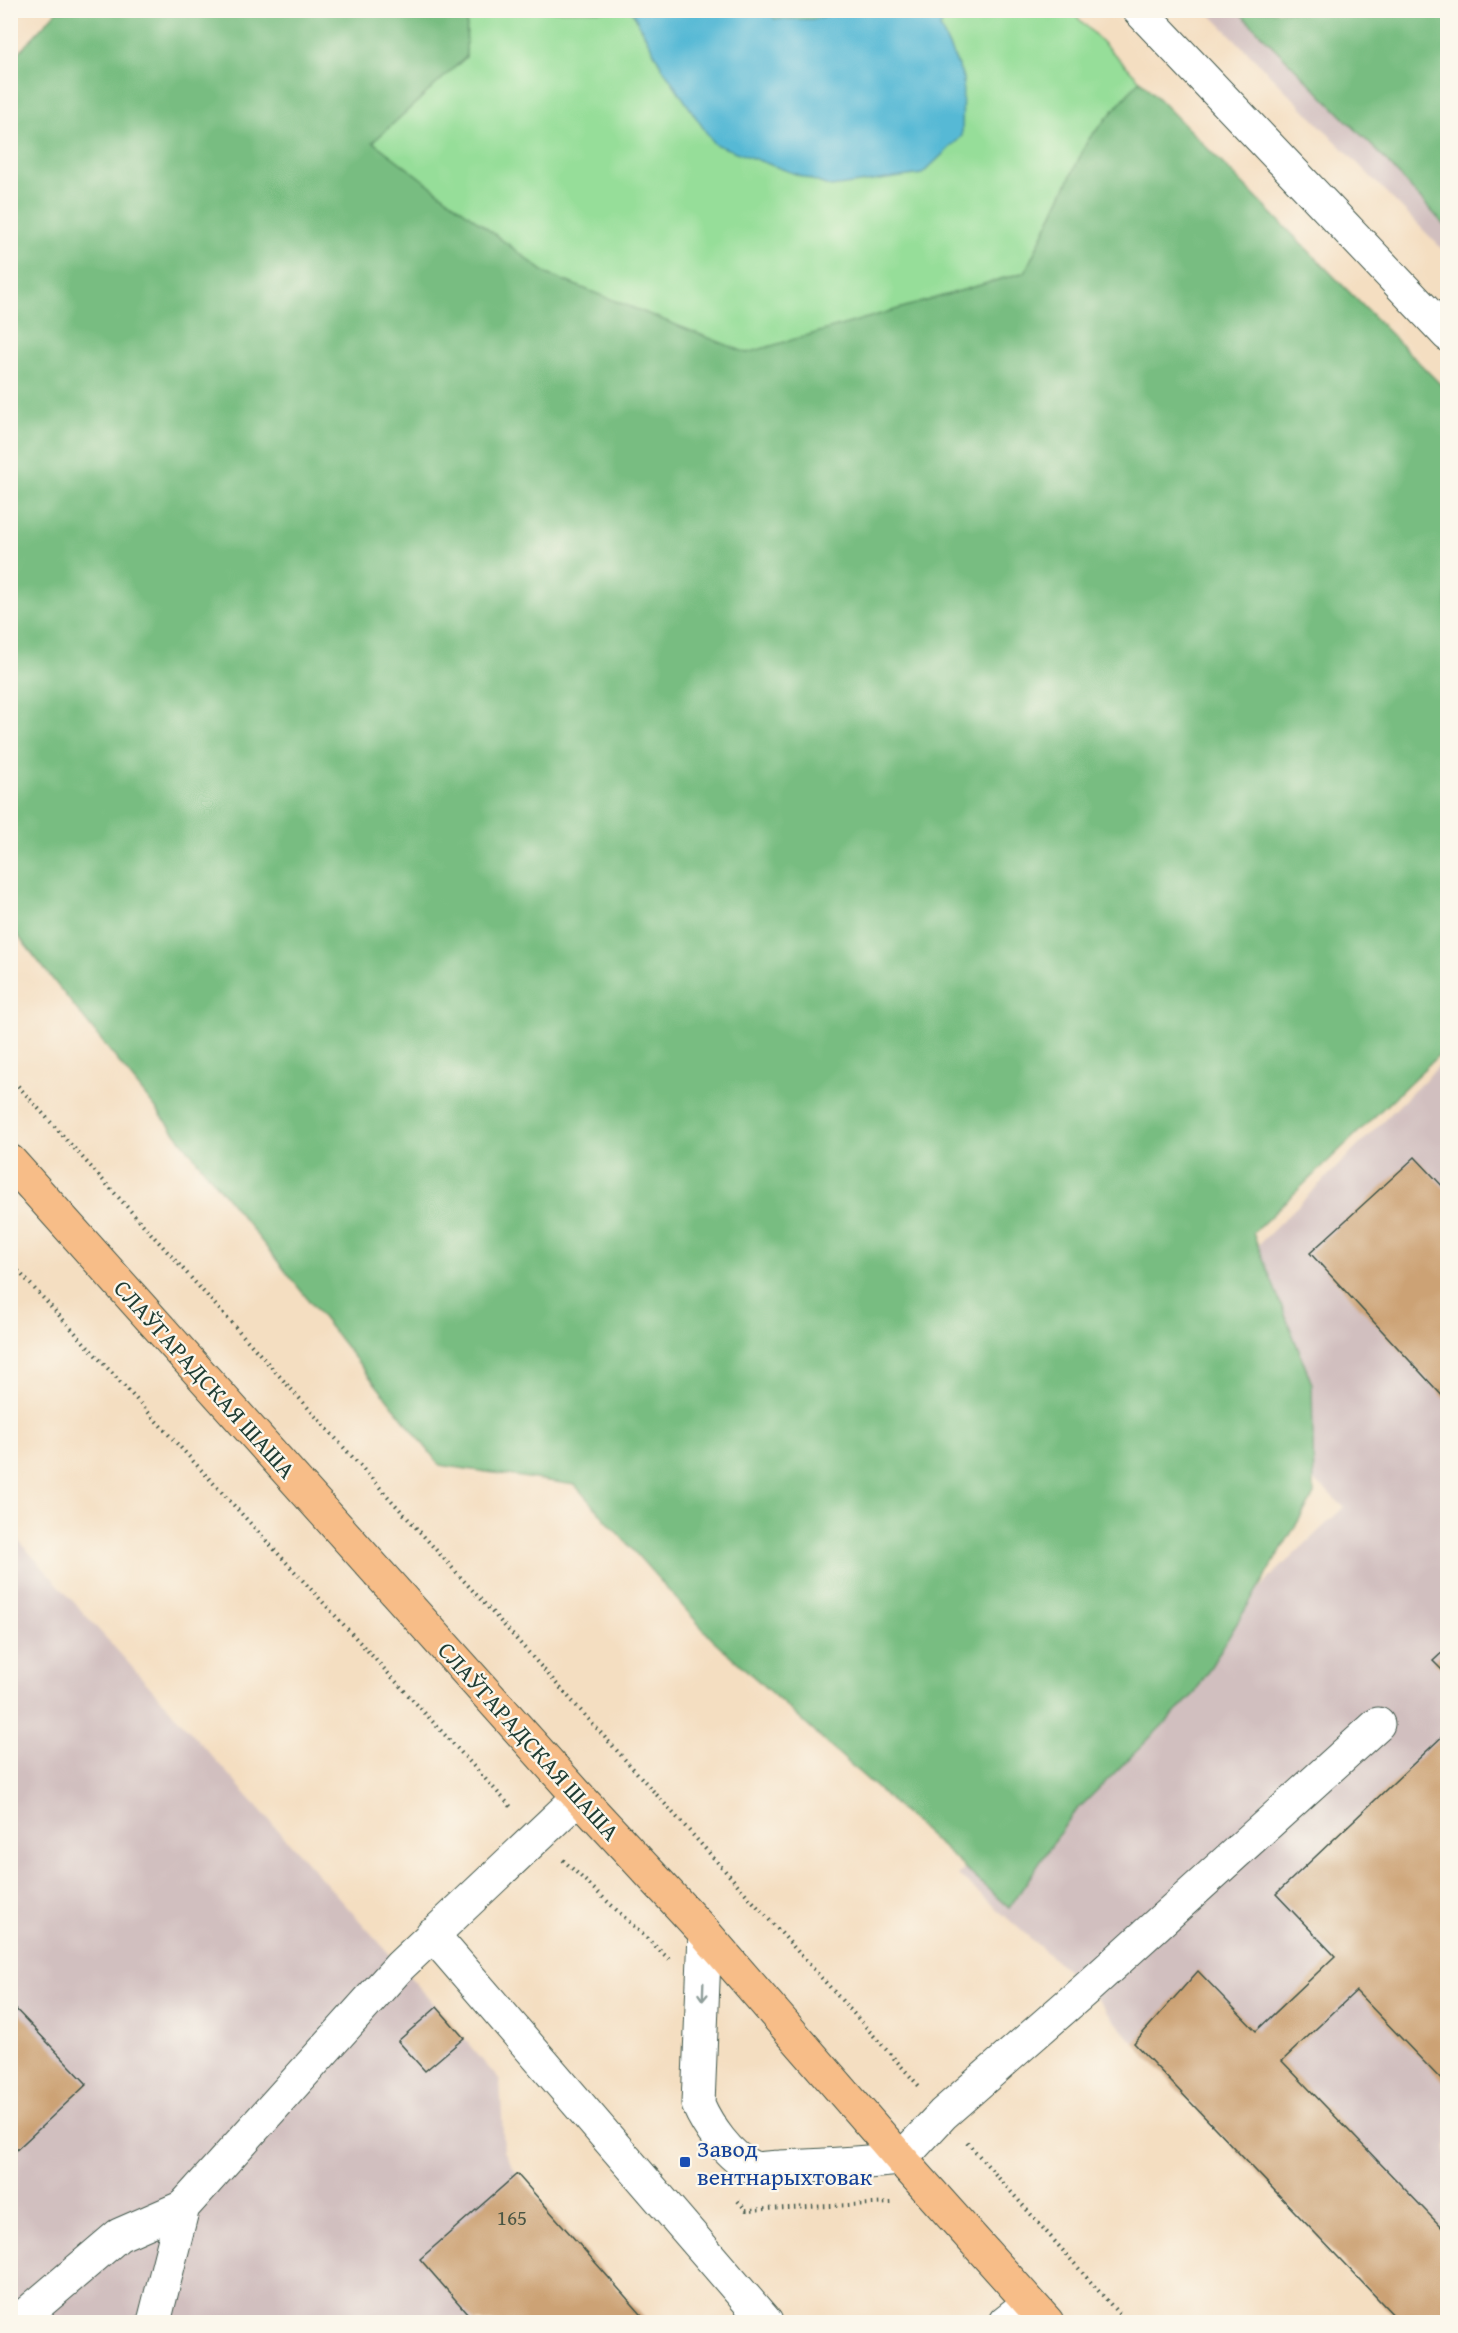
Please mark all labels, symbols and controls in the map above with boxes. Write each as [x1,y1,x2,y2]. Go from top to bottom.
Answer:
street label: СЛАЎГАРАДСКАЯ ШАША [106,1272,304,1487]
street label: СЛАЎГАРАДСКАЯ ШАША [430,1634,628,1849]
one-way arrow [697,1981,708,2001]
place label: Завод вентнарыхтовак [697,2131,873,2194]
marker: Завод вентнарыхтовак [678,2155,692,2169]
house number: 165 [497,2202,527,2233]

